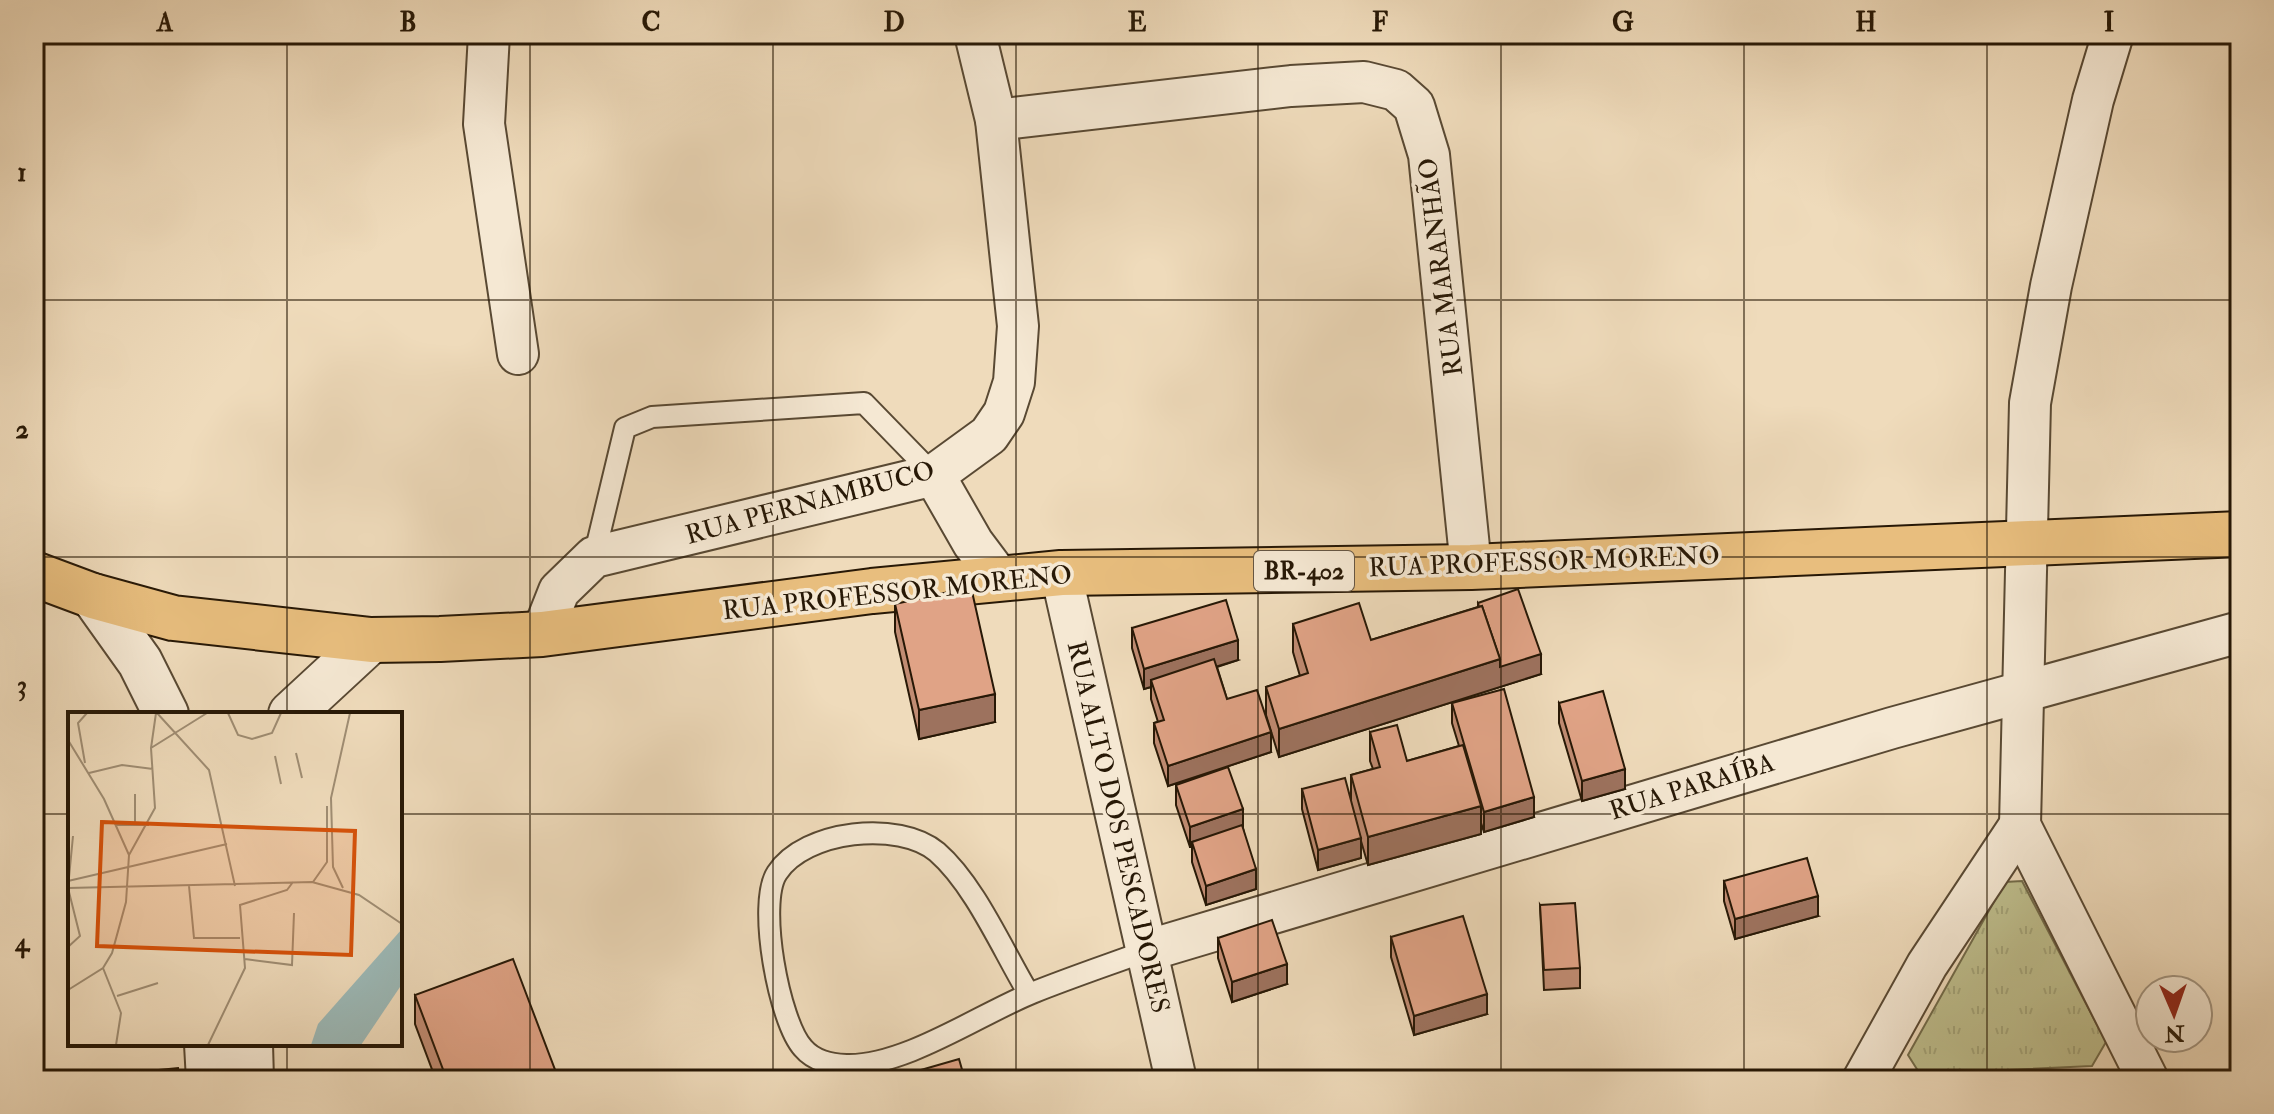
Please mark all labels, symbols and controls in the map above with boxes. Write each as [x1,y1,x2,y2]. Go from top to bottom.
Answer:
text: A [156,7,174,39]
text: B [399,7,417,39]
text: C [641,7,661,39]
text: D [883,7,905,39]
text: E [1128,7,1147,39]
text: F [1372,7,1389,39]
text: G [1612,7,1634,39]
text: H [1855,7,1877,39]
text: I [2104,7,2114,39]
street label: RUA MARANHÃO [1411,156,1470,378]
text: 1 [17,157,27,189]
text: 2 [15,414,29,446]
street label: RUA PERNAMBUCO [682,454,938,552]
street label: RUA PROFESSOR MORENO [1368,540,1720,584]
road number: BR-402 [1254,551,1354,591]
street label: RUA PROFESSOR MORENO [721,559,1073,627]
street label: RUA ALTO DOS PESCADORES [1060,638,1176,1016]
text: 3 [17,670,27,702]
inset map [68,712,402,1046]
street label: RUA PARAÍBA [1605,745,1779,827]
text: 4 [14,927,31,959]
north arrow [2134,974,2214,1054]
text: N [2164,1019,2186,1047]

